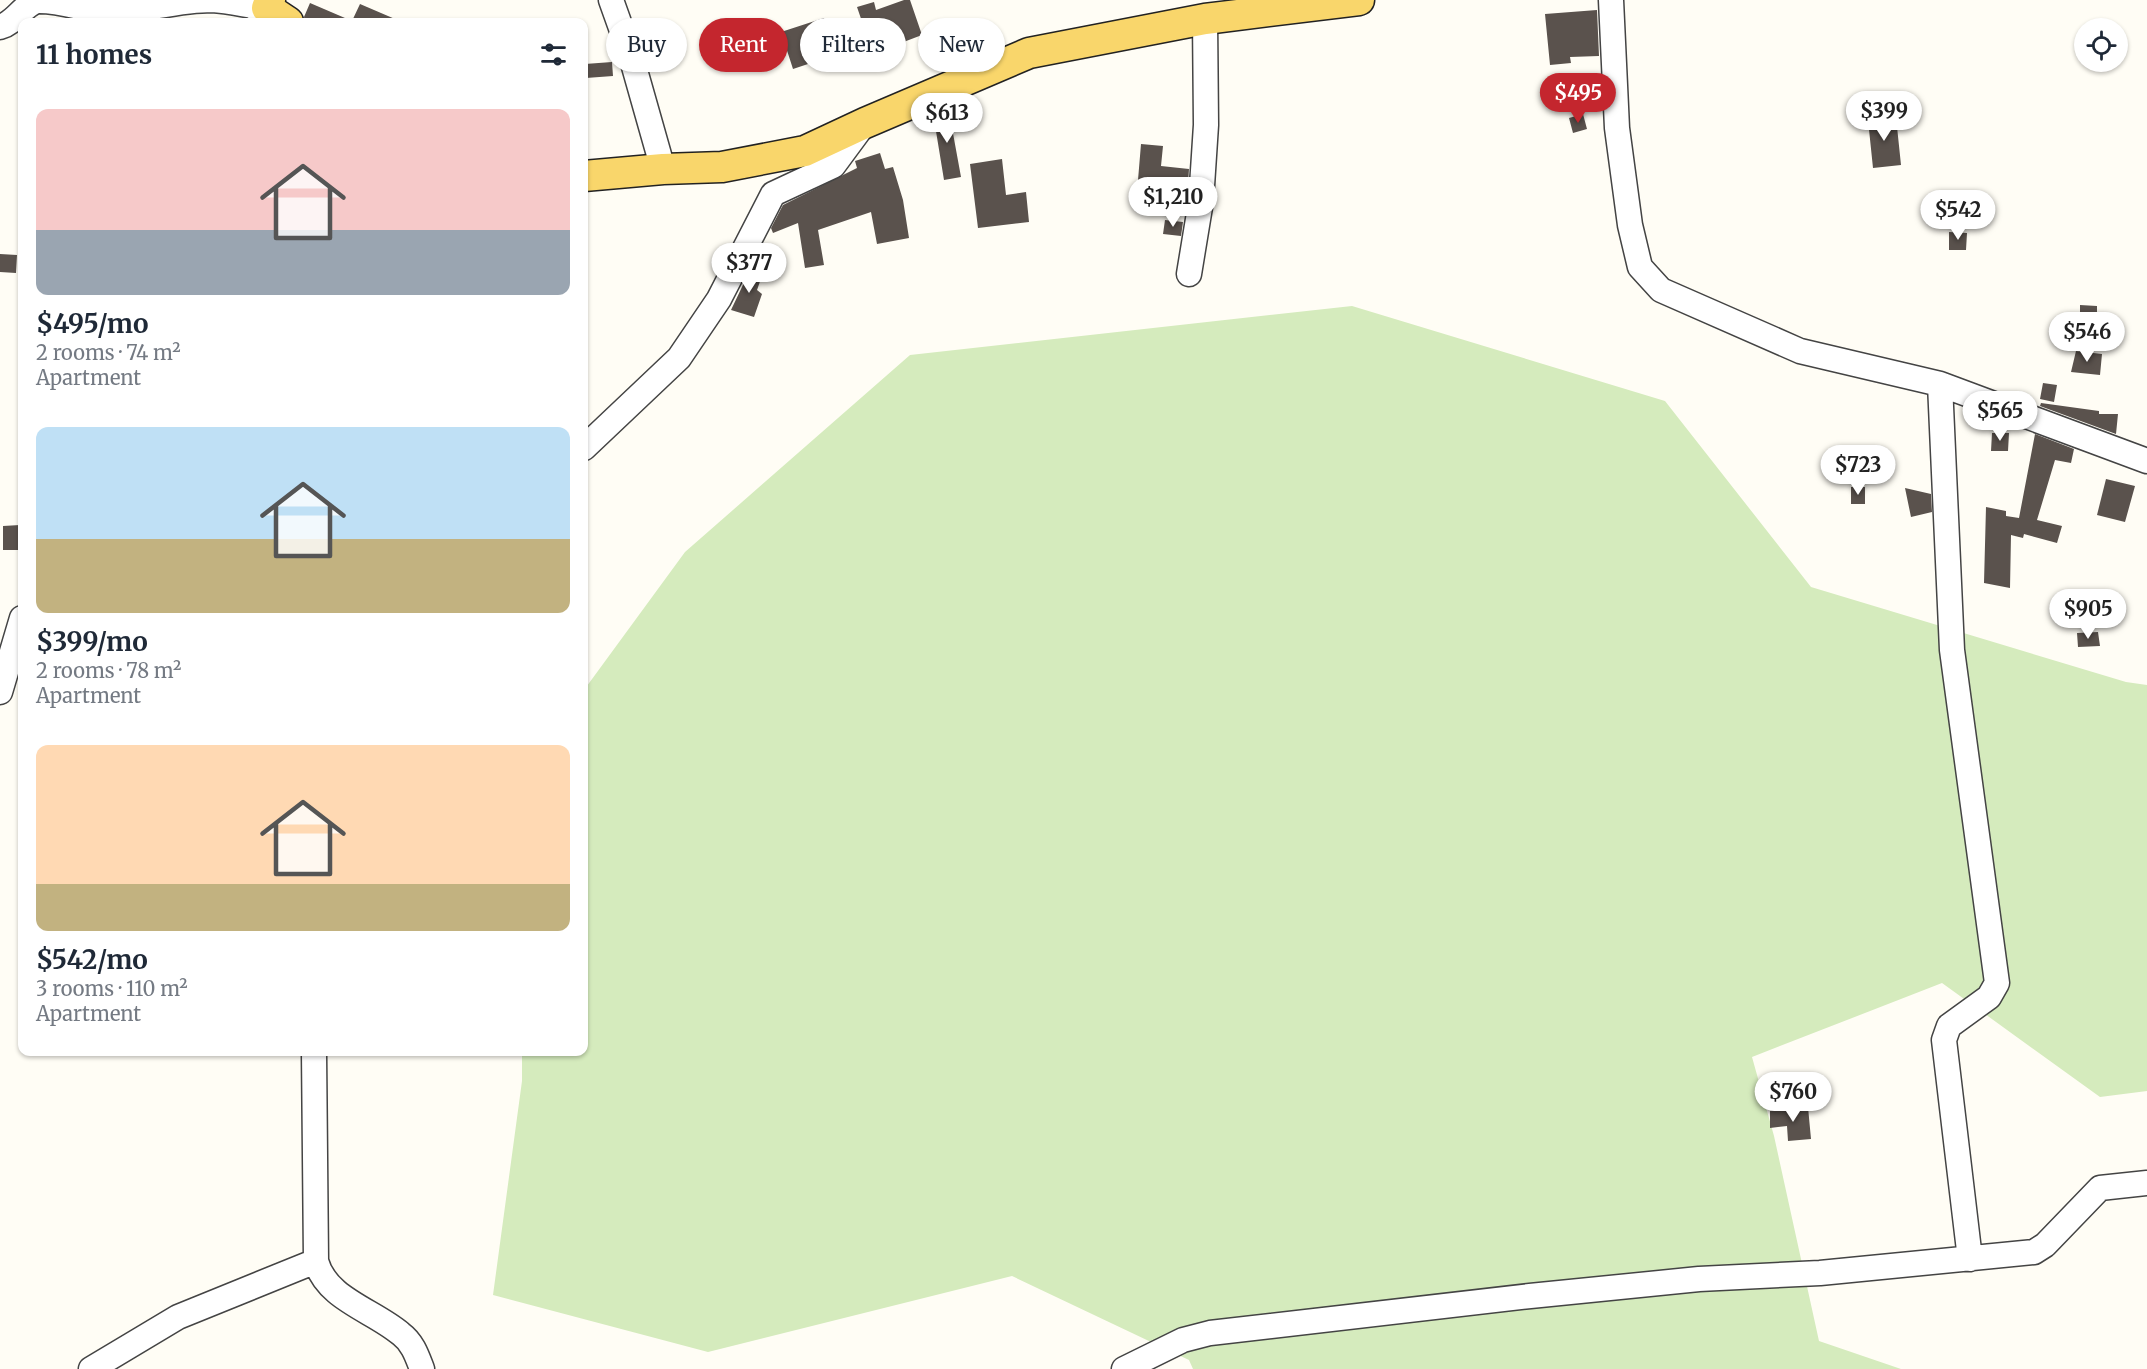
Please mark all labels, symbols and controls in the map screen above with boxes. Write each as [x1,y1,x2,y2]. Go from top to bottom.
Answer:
chip: Buy [606,18,687,72]
chip: Rent [699,18,788,72]
chip: Filters [800,18,906,72]
chip: New [918,18,1005,72]
map controls [2074,18,2128,72]
button: locate [2074,18,2128,72]
text: 11 homes [36,38,152,71]
icon: filters [537,38,570,71]
pin: $495 [1542,73,1614,124]
text: $495 [1554,80,1602,105]
pin: $399 [1848,91,1920,142]
pin: $613 [911,93,983,144]
text: $399 [1860,98,1908,123]
text: $613 [925,100,969,125]
icon: home [249,148,357,256]
pin: $1,210 [1124,177,1222,228]
text: $1,210 [1142,184,1204,209]
pin: $542 [1922,190,1994,241]
text: $542 [1934,197,1982,222]
pin: $377 [713,243,785,294]
text: $377 [725,250,773,275]
text: $495/mo [36,307,148,340]
pin: $546 [2051,312,2123,363]
text: $546 [2063,319,2111,344]
text: 2 rooms · 74 m² [36,340,181,365]
text: Apartment [36,365,141,390]
pin: $565 [1964,391,2036,442]
text: $565 [1977,398,2023,423]
pin: $723 [1822,445,1894,496]
text: $723 [1835,452,1881,477]
icon: home [249,466,357,574]
pin: $905 [2052,589,2124,640]
text: $905 [2063,596,2113,621]
text: $399/mo [36,625,148,658]
text: 2 rooms · 78 m² [36,658,181,683]
text: Apartment [36,683,141,708]
icon: home [249,784,357,892]
text: $542/mo [36,943,148,976]
text: 3 rooms · 110 m² [36,976,188,1001]
text: Apartment [36,1001,141,1026]
pin: $760 [1757,1072,1829,1123]
text: $760 [1769,1079,1817,1104]

